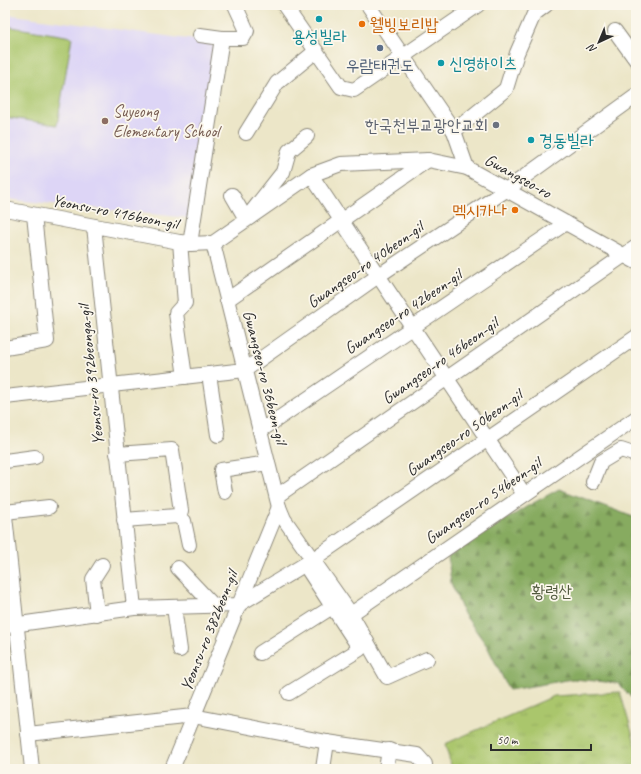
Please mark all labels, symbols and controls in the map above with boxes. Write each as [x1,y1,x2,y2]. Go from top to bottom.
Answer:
marker: 용성빌라 [314,14,324,24]
place label: 웰빙보리밥 [370,14,439,35]
marker: 웰빙보리밥 [357,19,367,29]
north arrow [579,22,619,62]
place label: 용성빌라 [292,26,347,47]
text: N [583,40,599,57]
marker: 우람태권도 [375,43,385,53]
place label: 신영하이츠 [449,53,517,74]
place label: 우람태권도 [346,55,414,76]
marker: 신영하이츠 [436,58,446,68]
place label: Suyeong Elementary School [113,101,222,142]
place label: 한국천부교광안교회 [365,115,488,136]
marker: Suyeong Elementary School [100,116,110,126]
marker: 한국천부교광안교회 [491,120,501,130]
place label: 경동빌라 [539,130,594,151]
marker: 경동빌라 [526,135,536,145]
street label: Gwangseo-ro [481,149,556,203]
street label: Yeonsu-ro 416beon-gil [50,189,183,235]
place label: 멕시카나 [452,200,507,221]
marker: 멕시카나 [510,205,520,215]
street label: Gwangseo-ro 40beon-gil [303,215,430,313]
street label: Gwangseo-ro 42beon-gil [340,263,468,359]
street label: Yeonsu-ro 392beonga-gil [73,301,109,446]
street label: Gwangseo-ro 36beon-gil [238,308,293,449]
street label: Gwangseo-ro 46beon-gil [378,311,505,409]
street label: Gwangseo-ro 50beon-gil [402,383,529,481]
street label: Gwangseo-ro 54beon-gil [421,451,548,549]
street label: Yeonsu-ro 382beon-gil [175,565,244,694]
park label: 황령산 [531,581,573,602]
scale bar [491,726,591,752]
text: 50 m [497,732,519,748]

